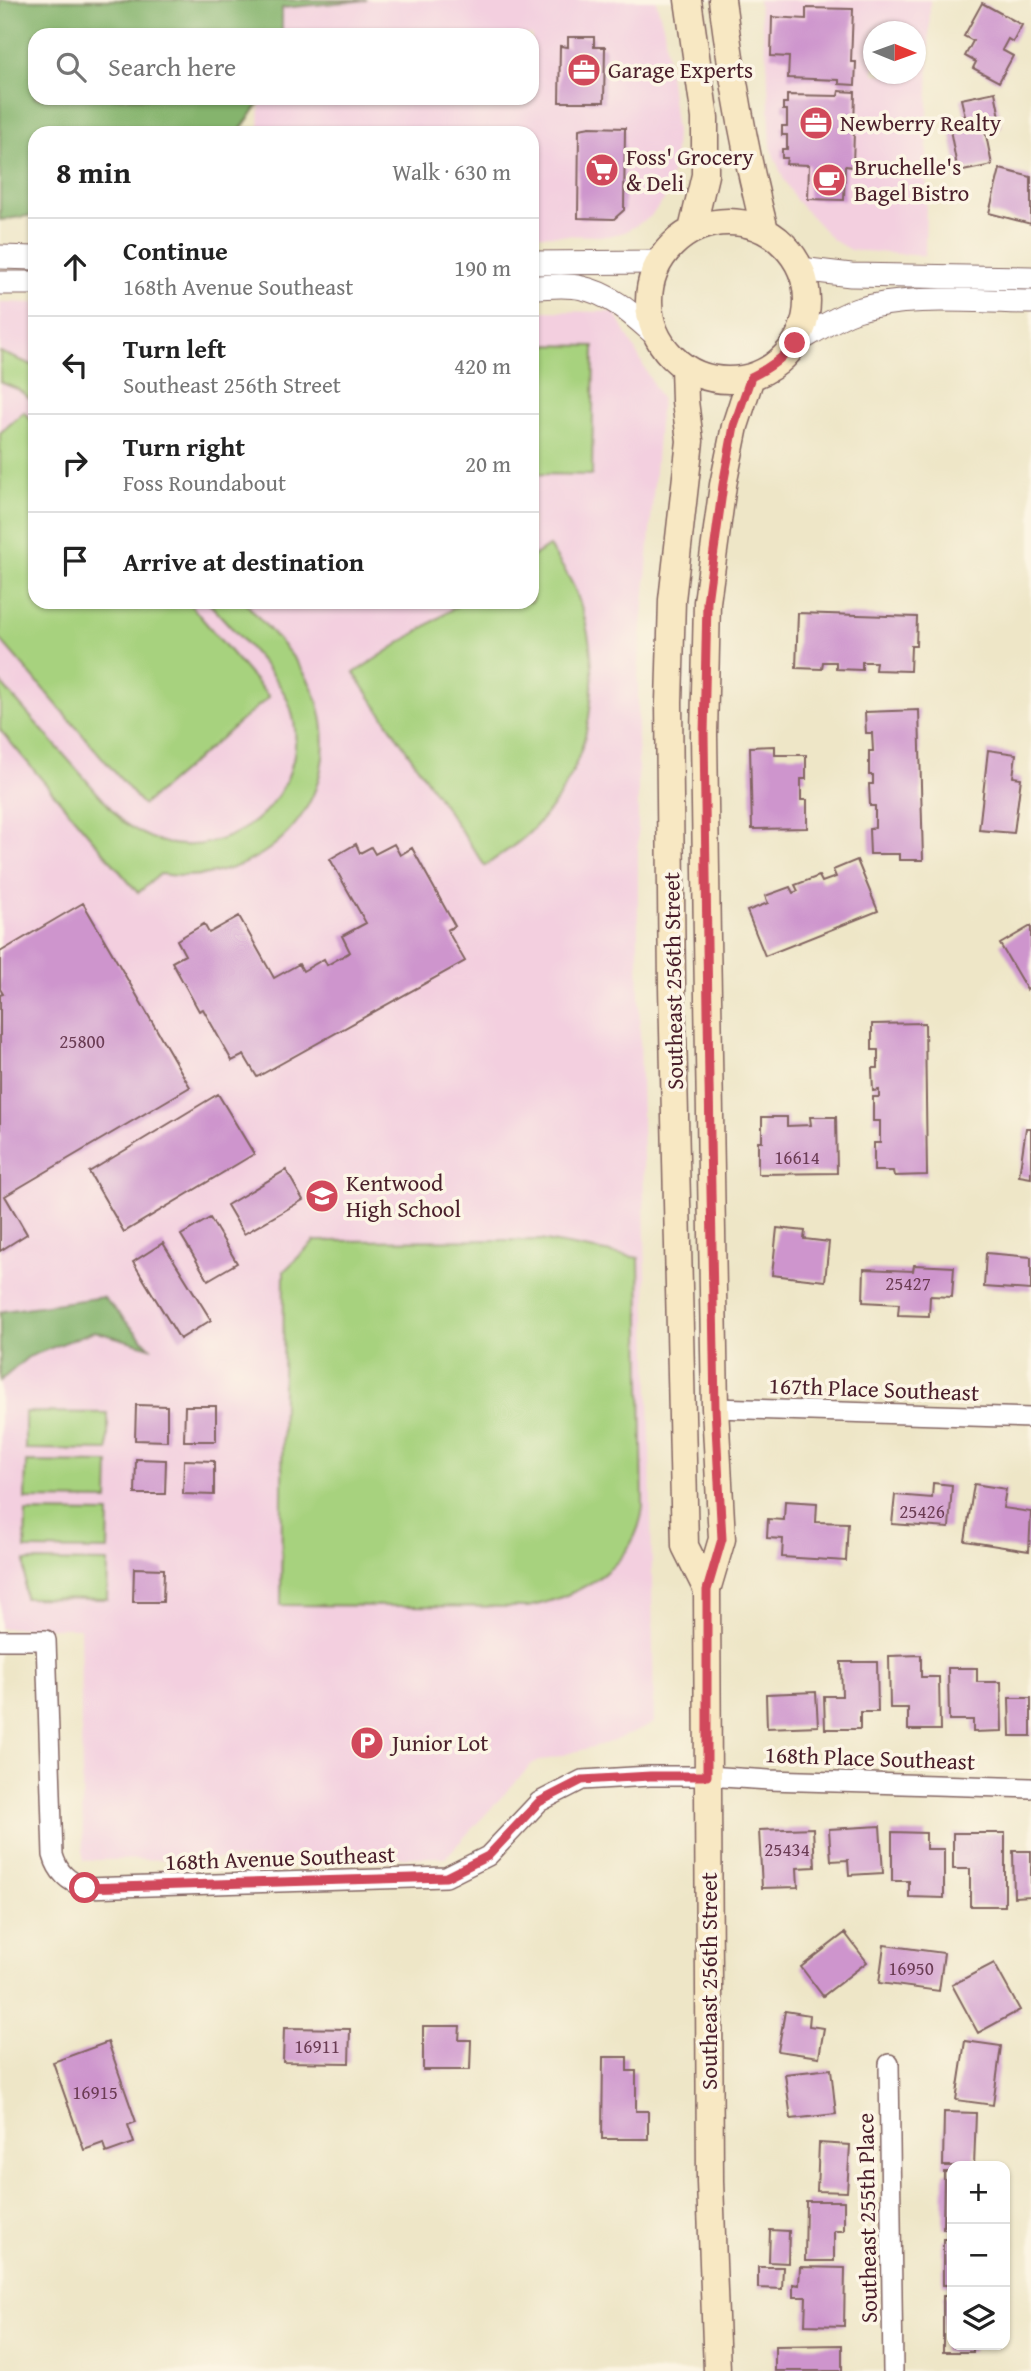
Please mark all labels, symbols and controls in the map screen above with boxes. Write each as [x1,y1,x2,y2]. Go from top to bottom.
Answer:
north arrow [863,21,926,84]
search box [28,28,539,105]
text: Search here [108,47,236,86]
icon: search [52,48,90,86]
office icon: Garage Experts [565,51,603,89]
place label: Garage Experts [608,53,753,86]
office icon: Newberry Realty [797,104,835,142]
place label: Newberry Realty [840,106,1002,139]
place label: Foss' Grocery & Deli [626,140,754,199]
text: 8 min [56,150,131,194]
place label: Bruchelle's Bagel Bistro [854,150,969,209]
supermarket icon: Foss' Grocery & Deli [583,151,621,189]
text: Walk · 630 m [392,155,511,188]
cafe icon: Bruchelle's Bagel Bistro [810,161,848,199]
text: Continue [123,231,228,270]
icon: ahead [56,248,94,286]
text: 190 m [454,251,511,284]
text: 168th Avenue Southeast [123,270,353,303]
route end [779,327,810,358]
text: Turn left [123,329,226,368]
icon: left [56,346,94,384]
text: 420 m [454,349,511,382]
text: Southeast 256th Street [123,368,341,401]
text: Turn right [123,427,245,466]
icon: right [56,444,94,482]
text: 20 m [465,447,511,480]
text: Foss Roundabout [123,466,286,499]
icon: arrive [56,542,94,580]
text: Arrive at destination [123,542,364,581]
street label: Southeast 256th Street [654,872,691,1090]
house number: 25800 [59,1027,105,1055]
house number: 16614 [774,1143,820,1171]
place label: Kentwood High School [346,1166,461,1225]
school or university icon: Kentwood High School [303,1177,341,1215]
house number: 25427 [885,1269,931,1297]
street label: 167th Place Southeast [768,1368,980,1409]
house number: 25426 [899,1497,945,1525]
parking icon: Junior Lot [348,1724,386,1762]
place label: Junior Lot [389,1726,488,1759]
street label: 168th Place Southeast [764,1737,976,1778]
house number: 25434 [764,1835,810,1863]
street label: 168th Avenue Southeast [164,1837,396,1878]
route start [69,1872,100,1903]
street label: Southeast 256th Street [692,1872,725,2090]
house number: 16950 [888,1954,934,1982]
house number: 16911 [294,2032,340,2060]
house number: 16915 [72,2078,118,2106]
street label: Southeast 255th Place [848,2113,885,2323]
map controls [947,2161,1010,2350]
button: + [947,2161,1010,2224]
button: − [947,2224,1010,2287]
button: layers [947,2287,1010,2350]

